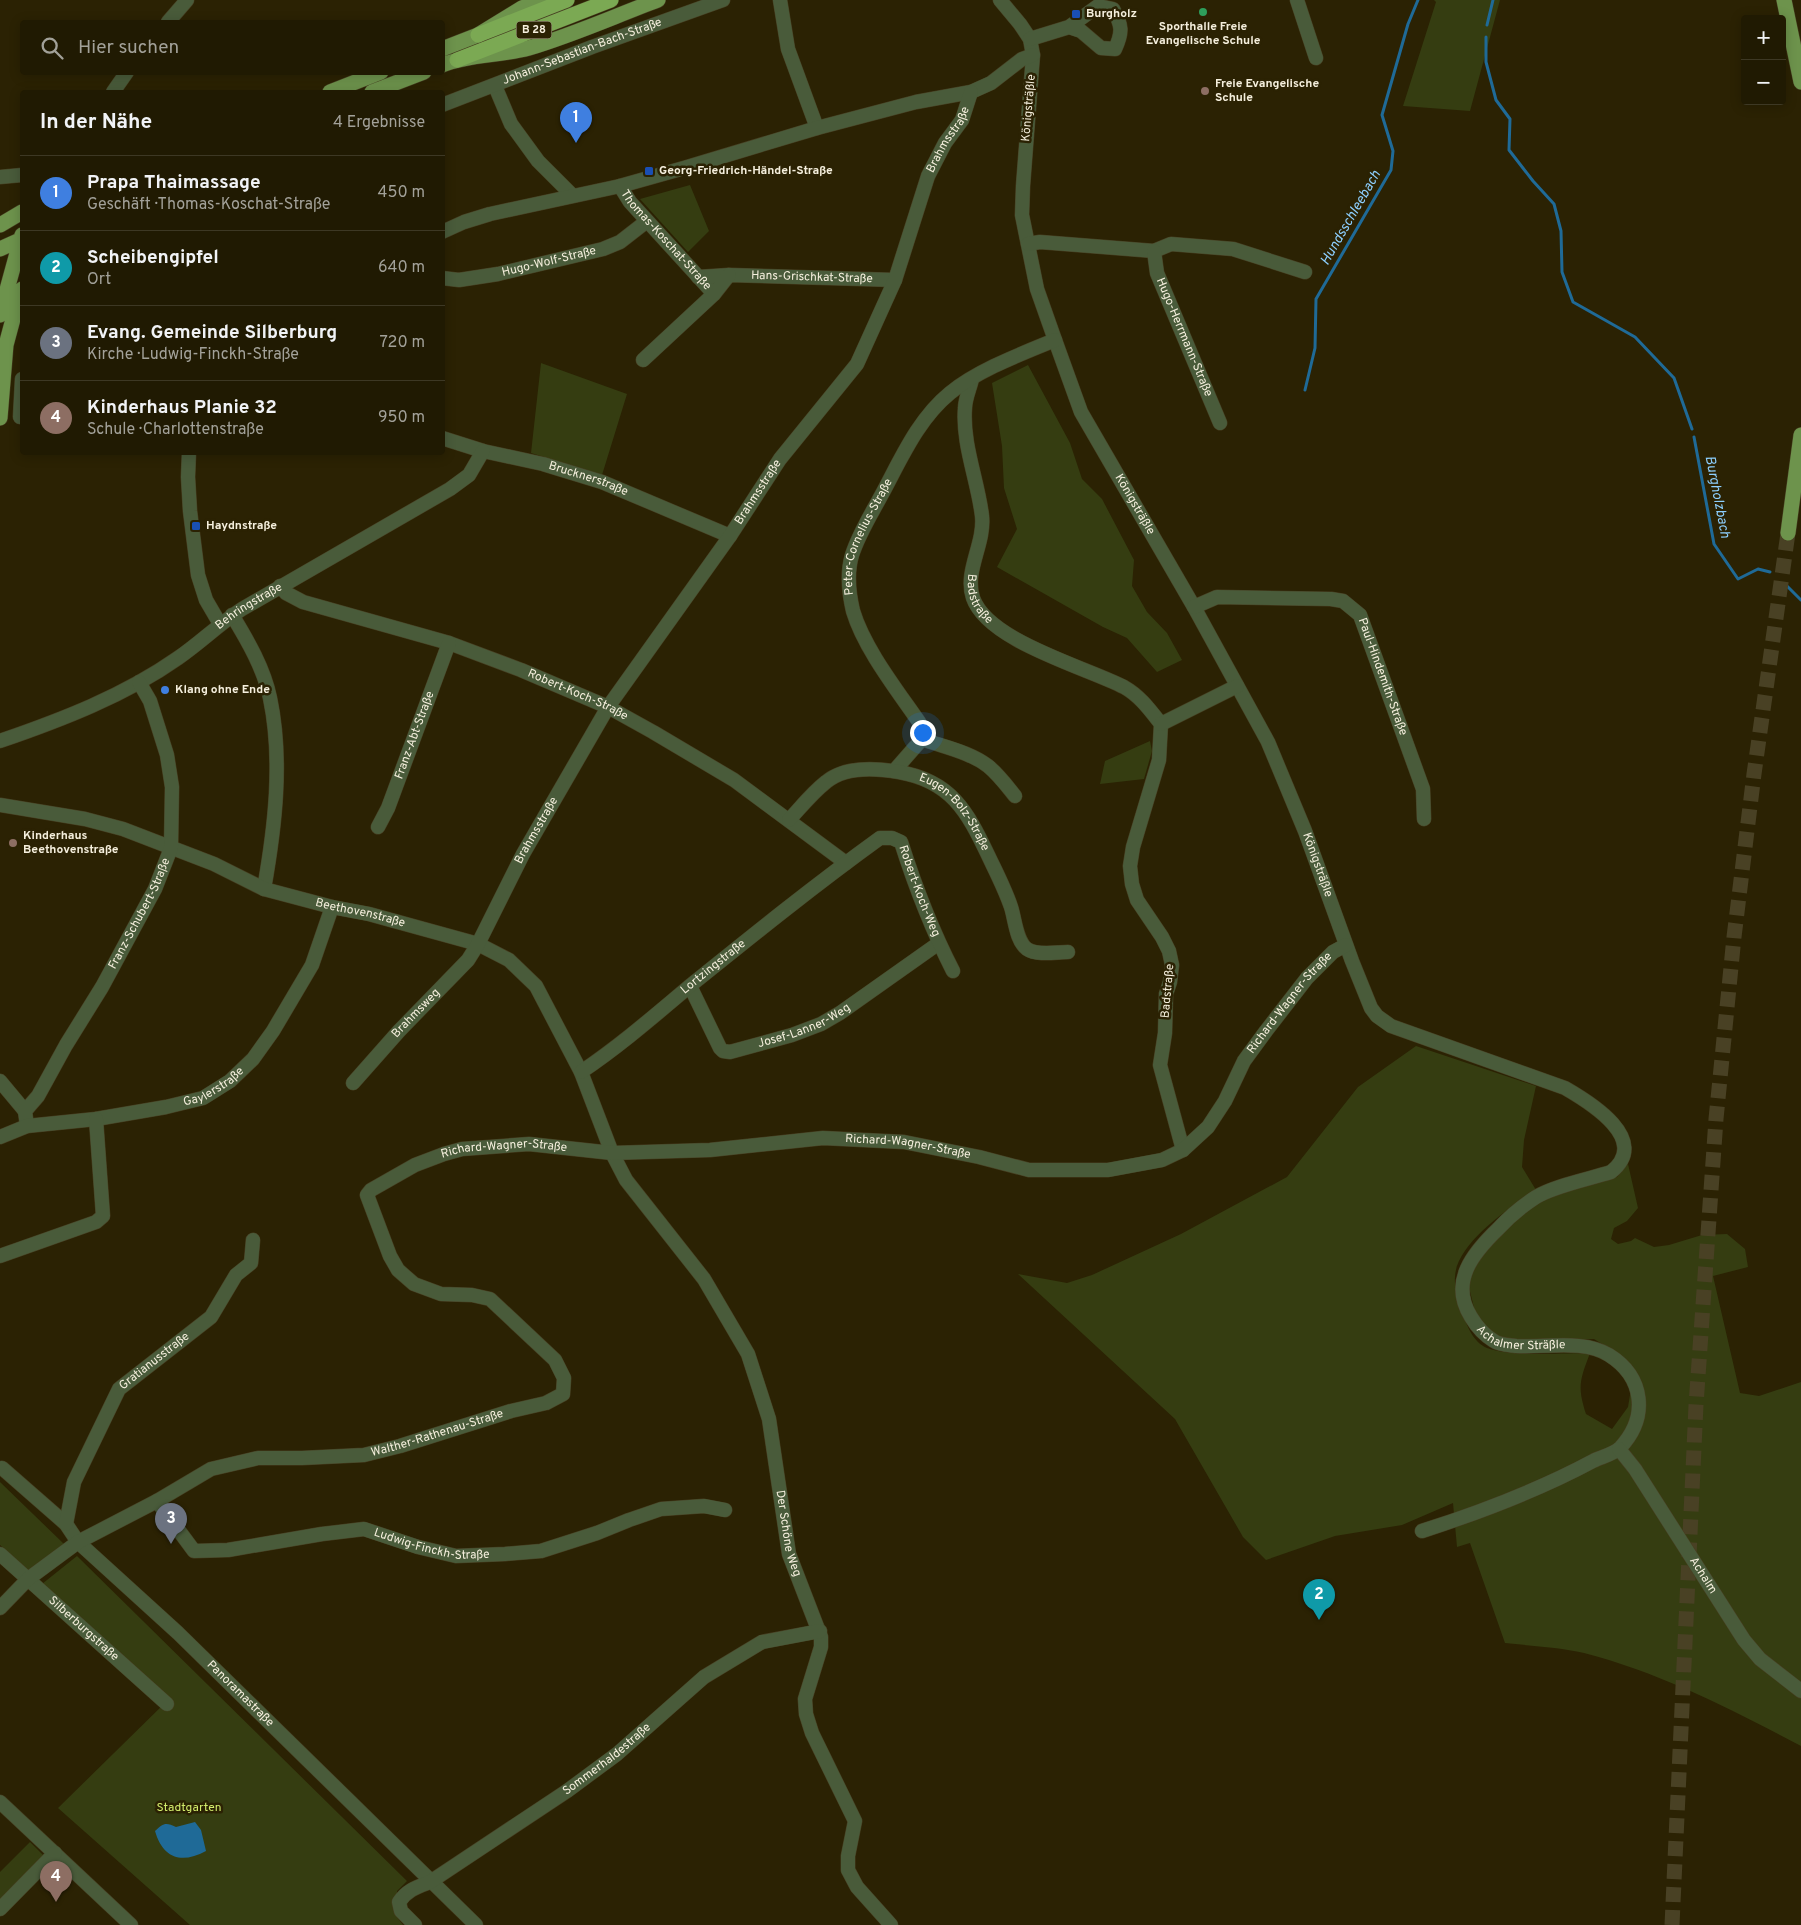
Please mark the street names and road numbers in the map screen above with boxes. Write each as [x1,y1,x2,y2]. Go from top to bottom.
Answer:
street label: Johann-Sebastian-Bach-Straße [500,15,664,89]
road number: B 28 [516,22,552,38]
street label: Königsträßle [1018,74,1040,142]
street label: Brahmsstraße [923,105,974,176]
street label: Thomas-Koschat-Straße [616,187,715,294]
street label: Hugo-Wolf-Straße [500,243,598,281]
street label: Hans-Grischkat-Straße [751,268,873,287]
street label: Hugo-Herrmann-Straße [1152,275,1216,399]
street label: Brahmsstraße [731,456,786,528]
street label: Brucknerstraße [546,458,630,500]
street label: Königsträßle [1111,471,1159,538]
street label: Peter-Cornelius-Straße [841,476,897,596]
street label: Badstraße [963,573,996,628]
street label: Behringstraße [212,579,285,634]
street label: Paul-Hindemith-Straße [1354,616,1411,738]
street label: Robert-Koch-Straße [525,666,631,724]
street label: Franz-Abt-Straße [391,689,438,781]
street label: Eugen-Bolz-Straße [917,770,993,854]
street label: Brahmsstraße [511,794,562,867]
street label: Königsträßle [1298,830,1336,900]
street label: Robert-Koch-Weg [895,843,944,939]
street label: Franz-Schubert-Straße [105,856,174,972]
street label: Beethovenstraße [313,895,407,932]
street label: Lortzingstraße [678,936,749,998]
street label: Richard-Wagner-Straße [1244,949,1336,1057]
street label: Badstraße [1158,963,1178,1019]
street label: Brahmsweg [388,985,444,1042]
street label: Josef-Lanner-Weg [756,1000,854,1052]
street label: Gaylerstraße [182,1064,248,1110]
street label: Richard-Wagner-Straße [845,1131,972,1163]
street label: Richard-Wagner-Straße [439,1136,568,1162]
street label: Achalmer Sträßle [1472,1322,1565,1354]
street label: Gratianusstraße [116,1329,193,1394]
street label: Walther-Rathenau-Straße [369,1406,505,1461]
street label: Der Schöne Weg [772,1489,805,1579]
street label: Ludwig-Finckh-Straße [372,1525,490,1564]
street label: Achalm [1685,1554,1721,1597]
street label: Silberburgstraße [45,1593,122,1665]
street label: Panoramastraße [203,1657,277,1731]
street label: Sommerhaldestraße [560,1720,654,1799]

